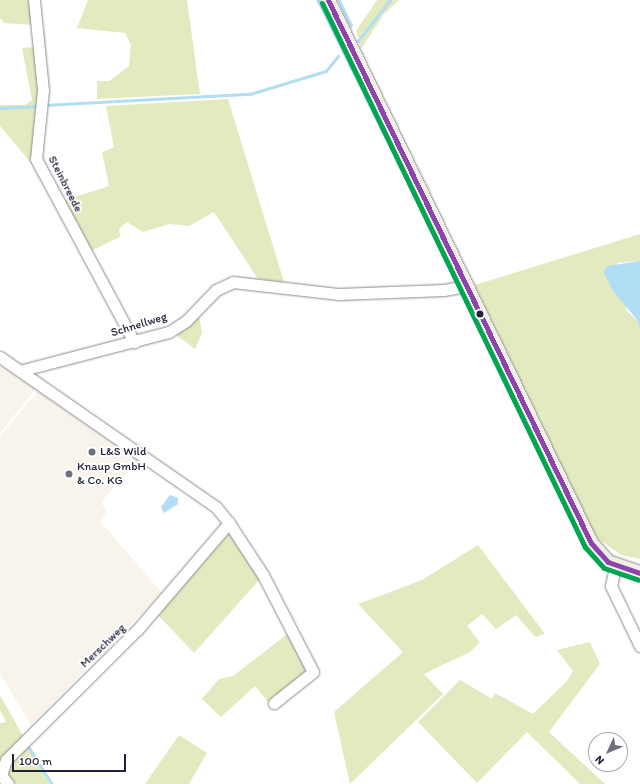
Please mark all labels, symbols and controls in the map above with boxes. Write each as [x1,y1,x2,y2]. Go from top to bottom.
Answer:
street label: Steinbreede [45,154,85,214]
unlabelled marker [475,309,485,319]
street label: Schnellweg [109,310,169,340]
place label: L&S Wild [100,445,146,459]
marker: L&S Wild [87,447,97,457]
place label: Knaup GmbH & Co. KG [77,460,146,488]
marker: Knaup GmbH & Co. KG [64,469,74,479]
street label: Merschweg [77,621,129,671]
north arrow [588,732,628,772]
scale bar [14,746,128,772]
text: N [592,753,607,767]
text: 100 m [19,754,52,768]

